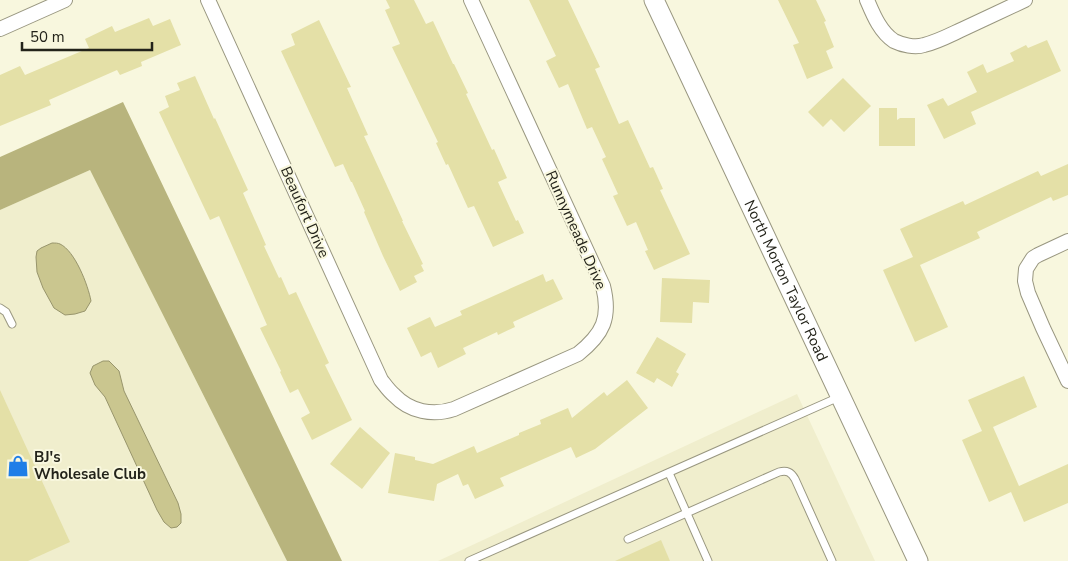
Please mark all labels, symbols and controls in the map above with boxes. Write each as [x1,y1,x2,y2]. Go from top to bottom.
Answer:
scale bar [22,20,152,52]
text: 50 m [30,27,65,47]
street label: Beaufort Drive [276,163,334,261]
street label: Runnymeade Drive [541,167,611,293]
street label: North Morton Taylor Road [739,197,833,364]
place label: BJ's Wholesale Club [34,447,146,484]
shop icon: BJ's Wholesale Club [5,453,31,479]

